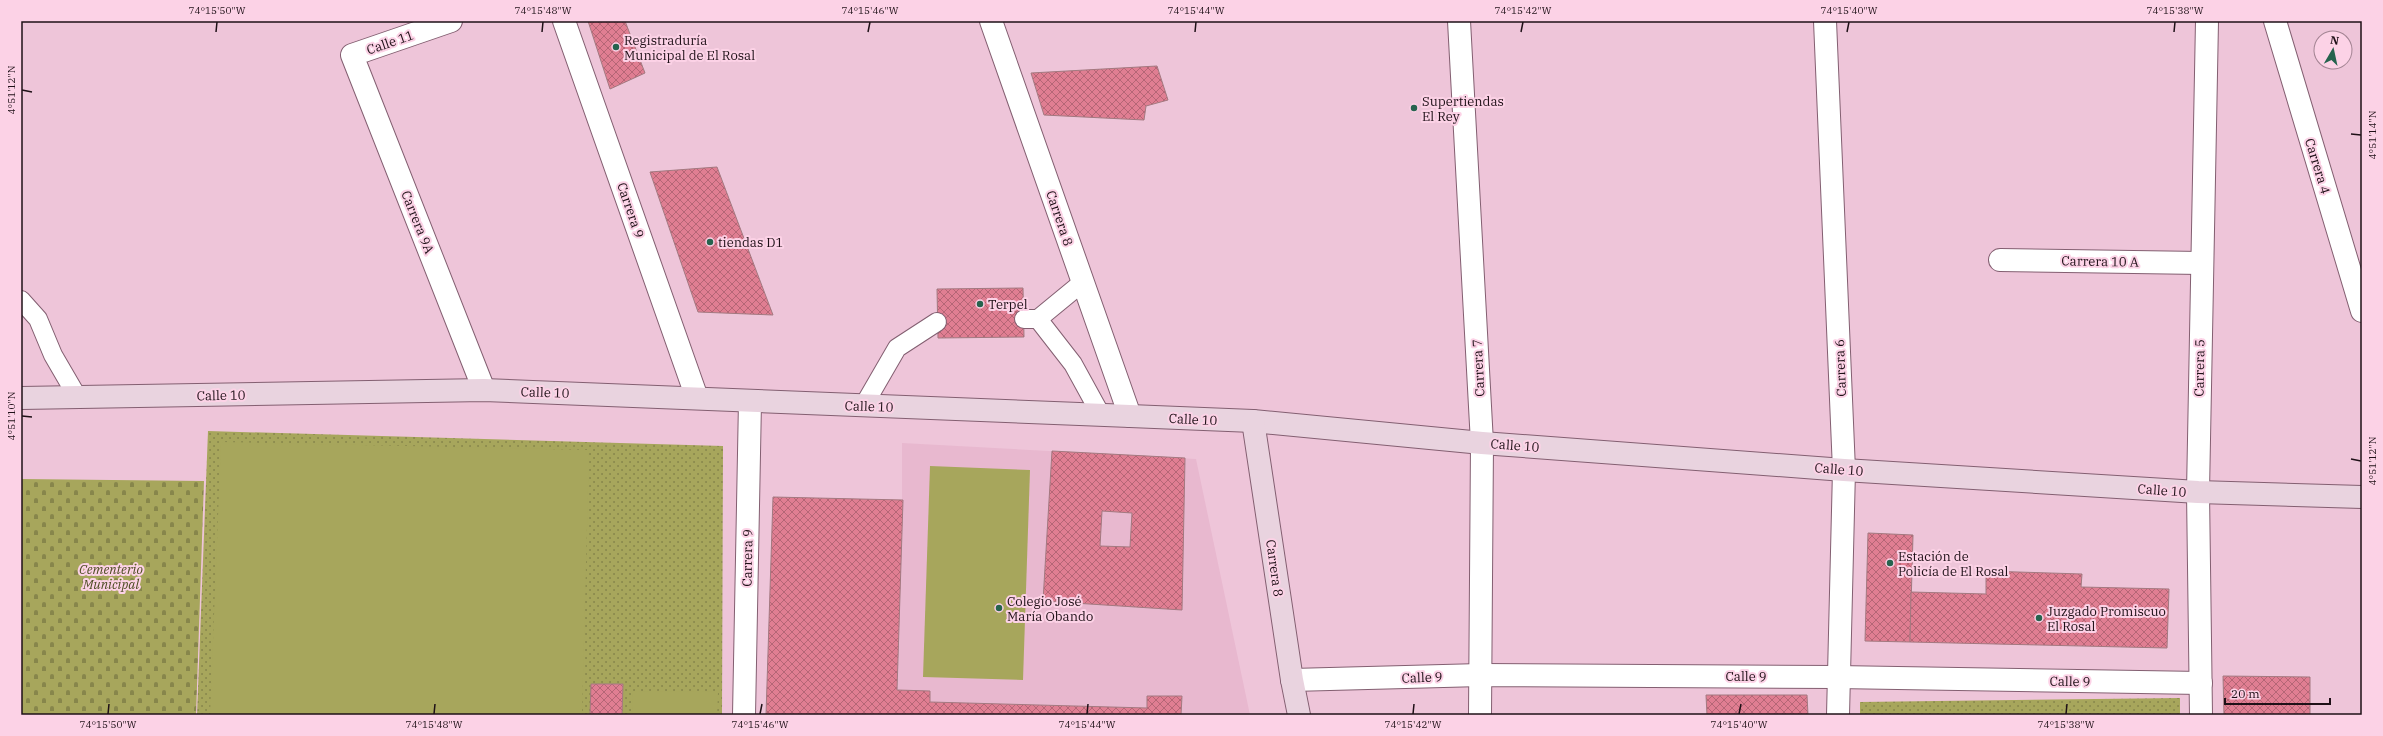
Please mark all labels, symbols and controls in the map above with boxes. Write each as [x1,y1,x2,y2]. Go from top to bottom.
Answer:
text: 74°15'50"W [188,4,246,17]
text: 74°15'48"W [514,4,572,17]
text: 74°15'46"W [841,4,899,17]
text: 74°15'44"W [1167,4,1225,17]
text: 74°15'42"W [1494,4,1552,17]
text: 74°15'40"W [1820,4,1878,17]
text: 74°15'38"W [2146,4,2204,17]
street label: Calle 11 [364,26,416,58]
north arrow [2313,30,2353,70]
place label: Registraduría Municipal de El Rosal [624,32,755,64]
text: N [2329,33,2340,48]
marker: Registraduría Municipal de El Rosal [611,42,621,52]
text: 4°51'12"N [5,65,18,115]
place label: Supertiendas El Rey [1422,93,1504,125]
marker: Supertiendas El Rey [1409,103,1419,113]
text: 4°51'14"N [2366,110,2379,160]
street label: Carrera 4 [2301,136,2334,196]
street label: Carrera 9 [613,180,648,240]
street label: Carrera 9A [397,188,438,256]
street label: Carrera 8 [1042,188,1077,248]
place label: tiendas D1 [718,234,783,251]
marker: tiendas D1 [705,237,715,247]
street label: Carrera 10 A [2061,252,2139,271]
place label: Terpel [988,296,1028,313]
marker: Terpel [975,299,985,309]
street label: Carrera 7 [1469,339,1488,397]
street label: Carrera 6 [1831,339,1850,397]
street label: Carrera 5 [2190,339,2209,397]
street label: Calle 10 [520,383,570,402]
street label: Calle 10 [196,387,246,404]
text: 4°51'10"N [5,391,18,441]
street label: Calle 10 [844,397,894,416]
street label: Calle 10 [1168,410,1218,429]
street label: Calle 10 [1490,435,1540,456]
text: 4°51'12"N [2366,436,2379,486]
street label: Calle 10 [1814,459,1864,480]
street label: Calle 10 [2137,480,2187,501]
street label: Carrera 9 [738,529,757,587]
street label: Carrera 8 [1262,538,1287,598]
place label: Estación de Policía de El Rosal [1898,548,2009,580]
marker: Estación de Policía de El Rosal [1885,558,1895,568]
park label: Cementerio Municipal [79,561,143,593]
place label: Colegio José María Obando [1007,593,1093,625]
marker: Colegio José María Obando [994,603,1004,613]
place label: Juzgado Promiscuo El Rosal [2047,603,2166,635]
marker: Juzgado Promiscuo El Rosal [2034,613,2044,623]
street label: Calle 9 [1401,668,1443,687]
street label: Calle 9 [1726,668,1767,685]
street label: Calle 9 [2049,673,2091,690]
scale bar [2225,680,2330,706]
text: 20 m [2231,686,2260,701]
text: 74°15'50"W [79,718,137,731]
text: 74°15'48"W [405,718,463,731]
text: 74°15'46"W [731,718,789,731]
text: 74°15'44"W [1058,718,1116,731]
text: 74°15'42"W [1384,718,1442,731]
text: 74°15'40"W [1710,718,1768,731]
text: 74°15'38"W [2037,718,2095,731]

